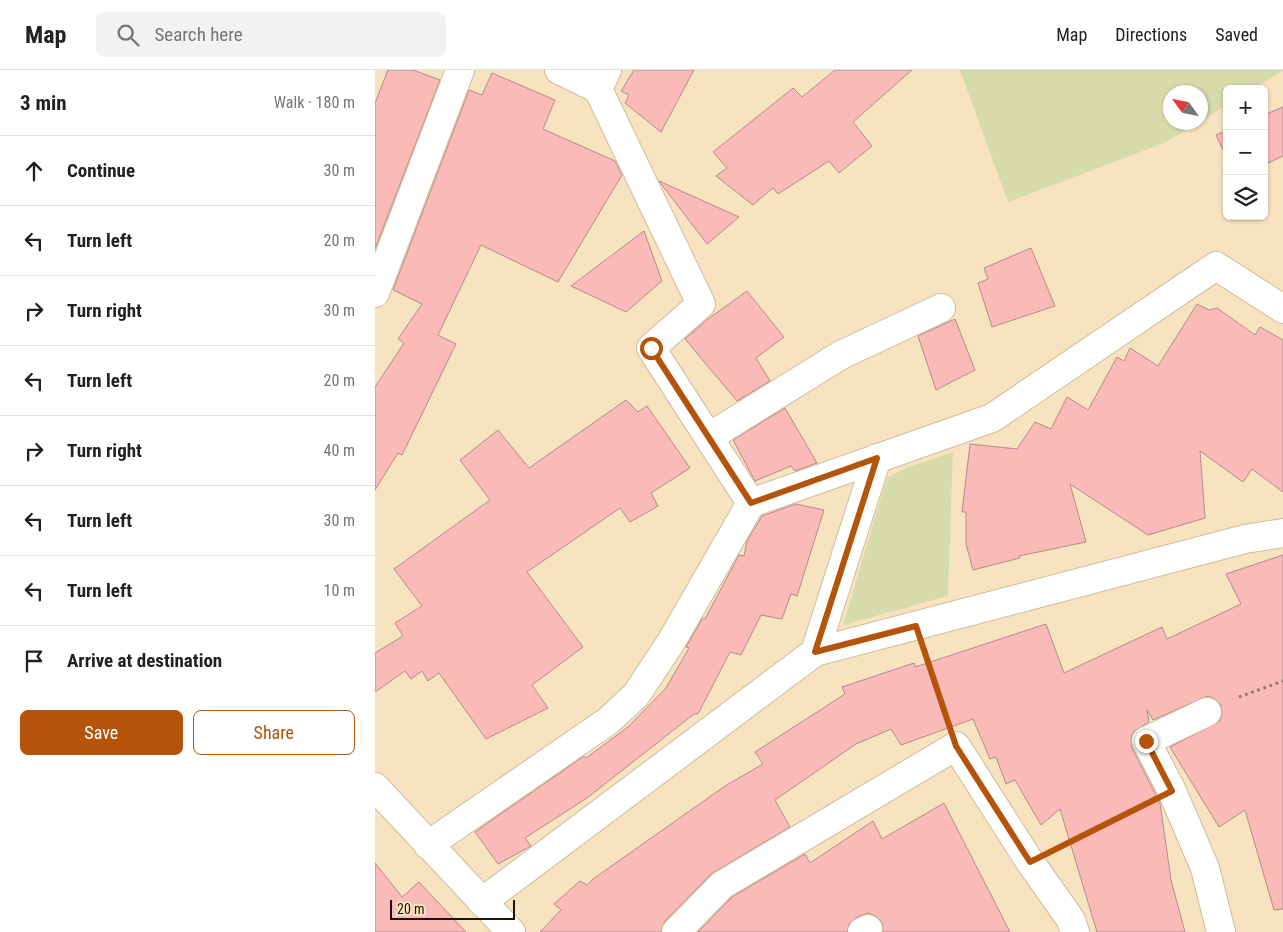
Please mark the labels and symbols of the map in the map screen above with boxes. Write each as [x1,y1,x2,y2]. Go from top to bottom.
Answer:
north arrow [1163,85,1208,130]
route start [640,337,663,360]
route end [1135,730,1158,753]
scale bar [390,897,515,920]

